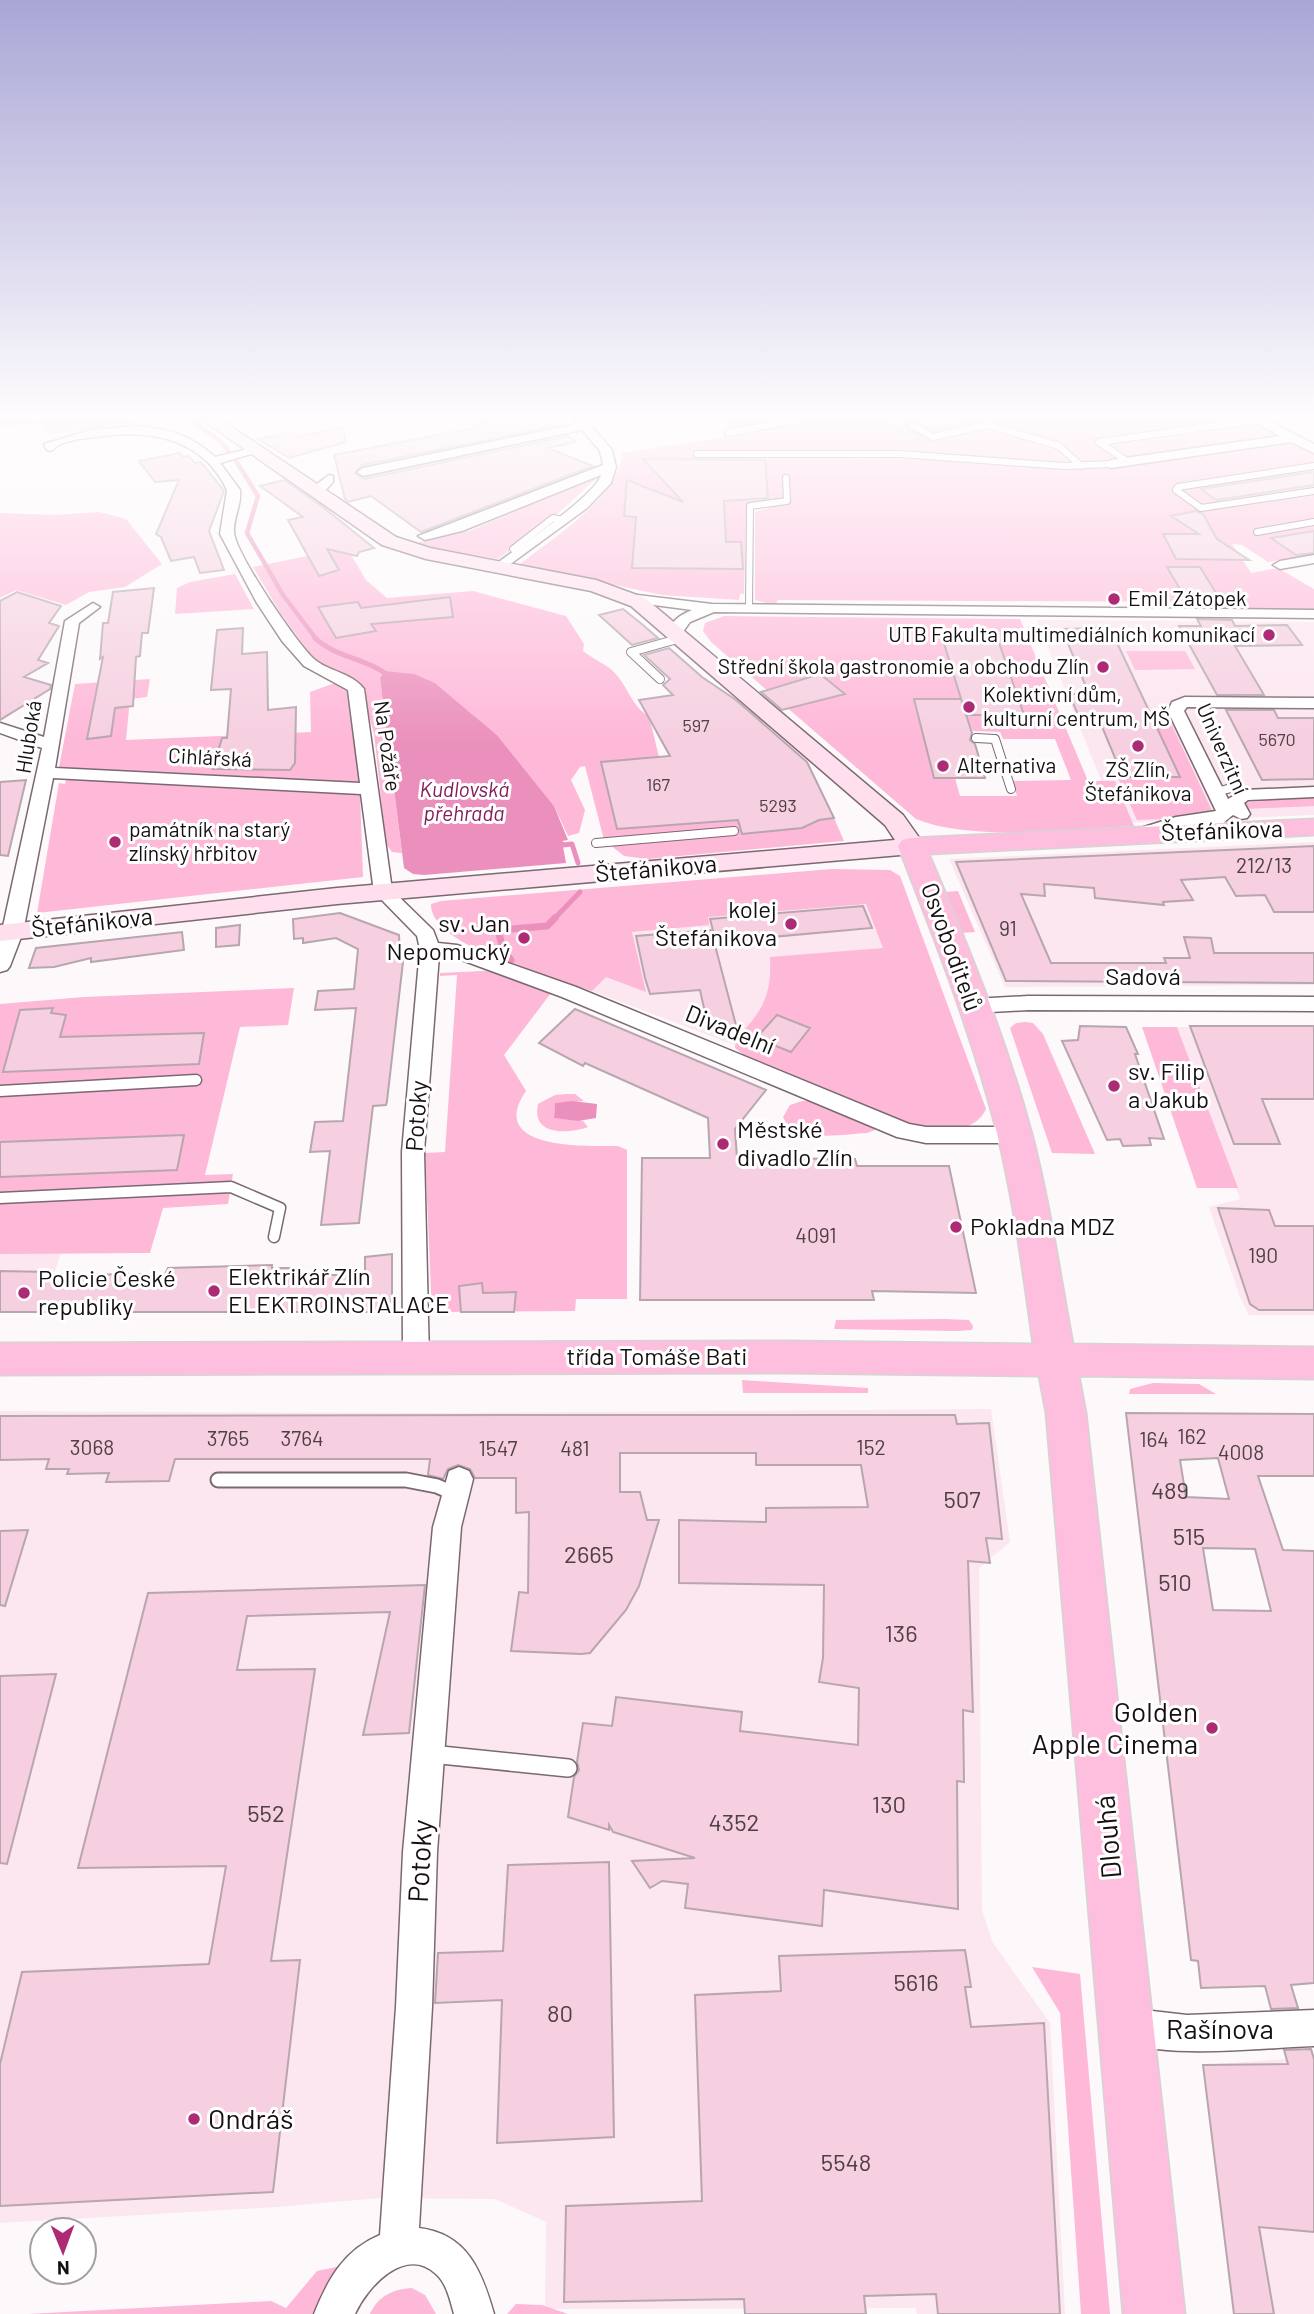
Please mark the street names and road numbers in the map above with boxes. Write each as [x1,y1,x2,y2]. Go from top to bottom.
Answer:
street label: Hluboká [9,698,46,775]
street label: Na Požáře [370,699,407,793]
street label: Univerzitní [1192,699,1255,798]
street label: Cihlářská [168,742,253,771]
street label: Štefánikova [1160,813,1283,846]
street label: Štefánikova [594,848,718,887]
street label: Osvoboditelů [916,878,989,1015]
street label: Štefánikova [30,901,154,942]
street label: Sadová [1105,961,1181,990]
street label: Divadelní [682,998,779,1060]
street label: Potoky [399,1079,432,1152]
street label: třída Tomáše Bati [566,1341,748,1370]
street label: Dlouhá [1086,1794,1128,1880]
street label: Potoky [400,1818,438,1903]
street label: Rašínova [1166,2011,1274,2045]

